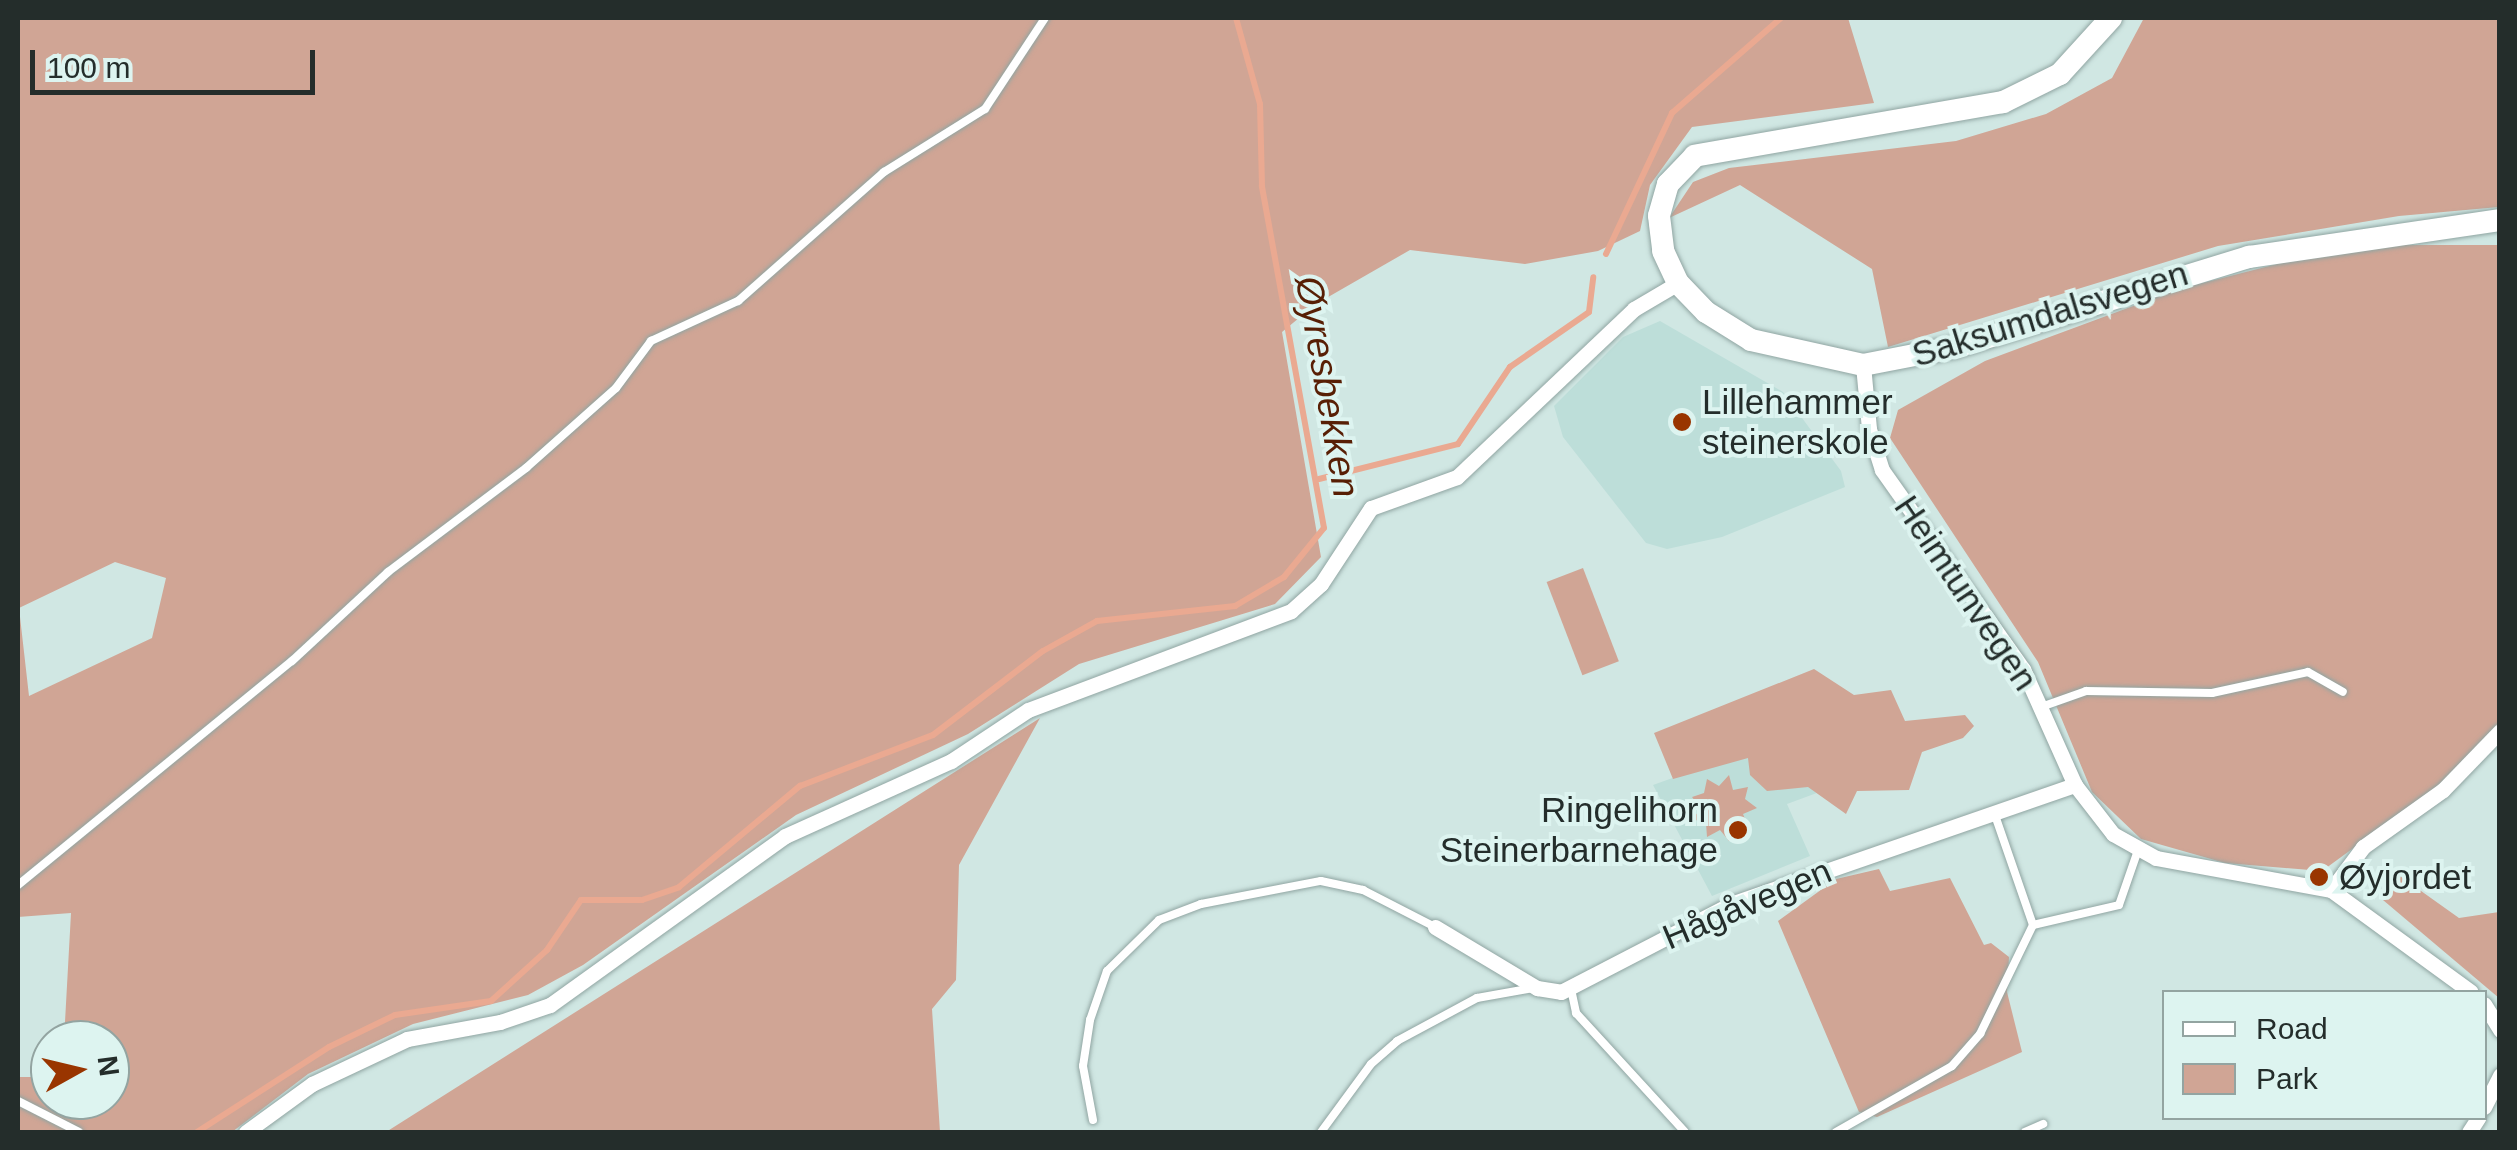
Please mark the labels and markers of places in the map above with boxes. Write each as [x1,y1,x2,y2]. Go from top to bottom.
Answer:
place label: Lillehammer steinerskole [1702,381,1893,463]
marker: Lillehammer steinerskole [1671,411,1693,433]
place label: Ringelihorn Steinerbarnehage [1440,789,1718,871]
marker: Ringelihorn Steinerbarnehage [1727,819,1749,841]
place label: Øyjordet [2339,856,2471,898]
marker: Øyjordet [2308,866,2330,888]

